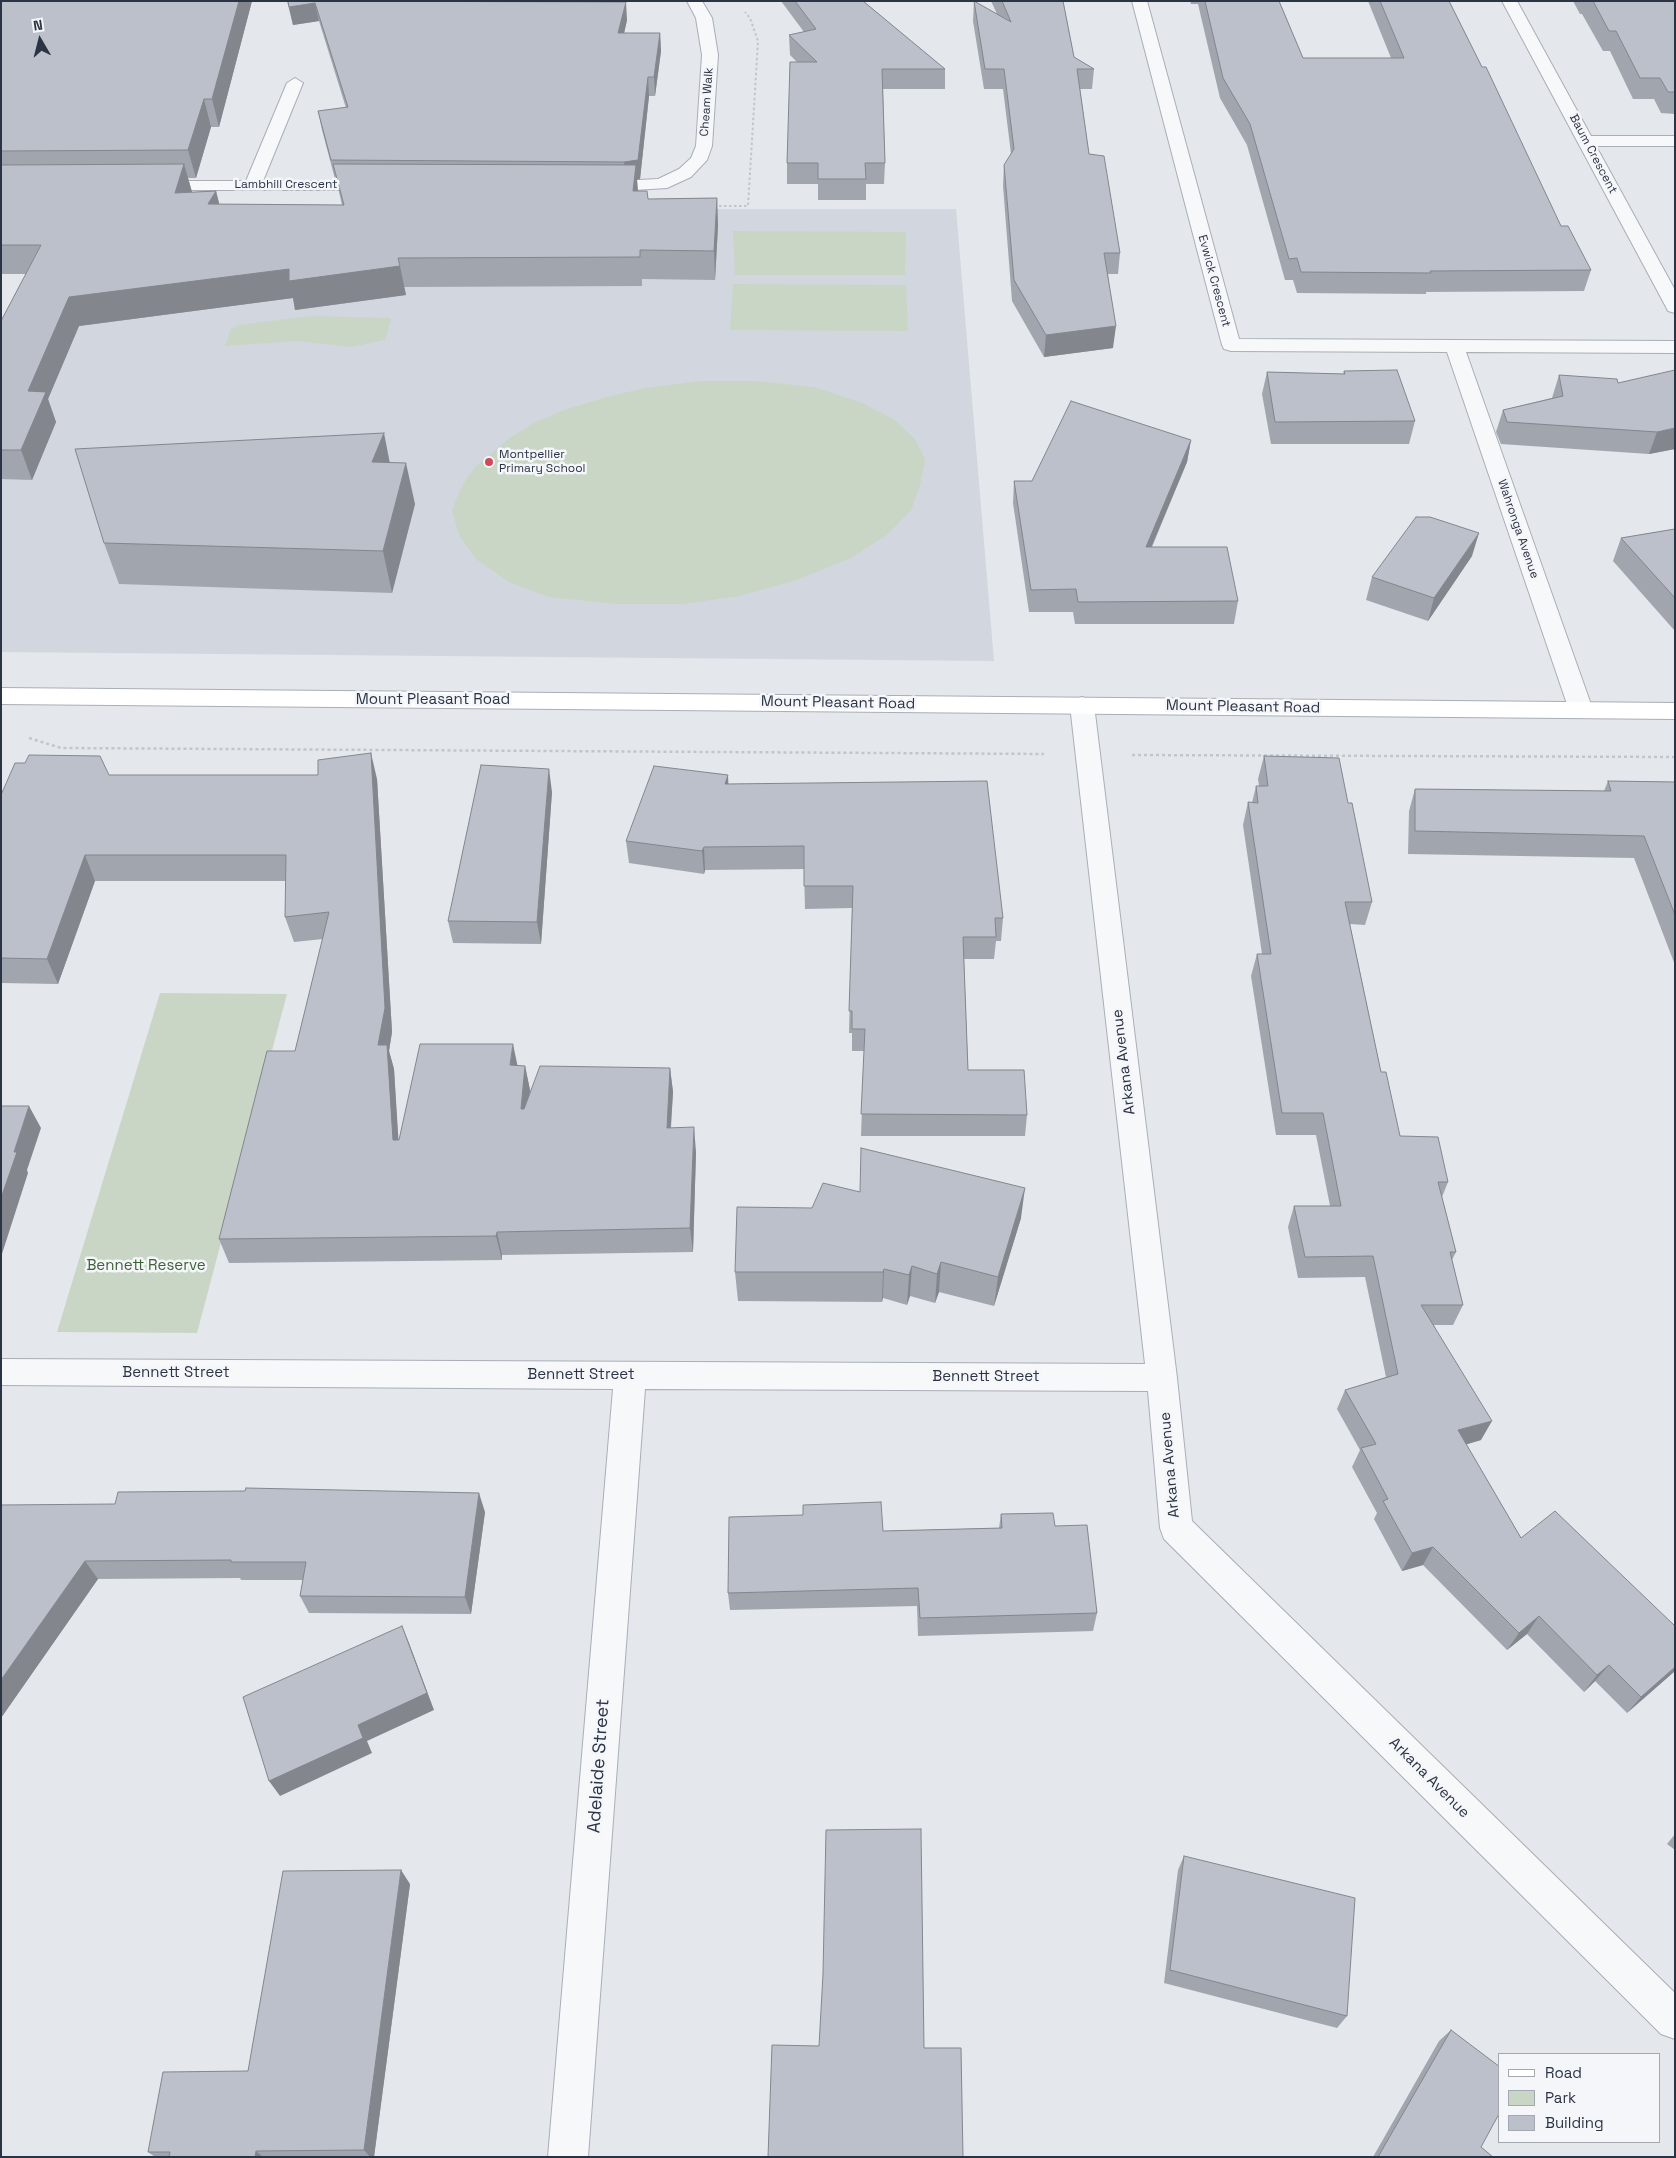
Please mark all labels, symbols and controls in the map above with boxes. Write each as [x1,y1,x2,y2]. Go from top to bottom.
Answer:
north arrow [15,15,65,65]
text: N [32,16,44,35]
street label: Cheam Walk [697,67,717,137]
street label: Baum Crescent [1566,112,1620,196]
street label: Lambhill Crescent [234,178,338,192]
street label: Evwick Crescent [1195,233,1233,329]
place label: Montpellier Primary School [499,448,586,476]
marker: Montpellier Primary School [483,456,495,468]
street label: Wahronga Avenue [1494,478,1542,580]
street label: Mount Pleasant Road [356,691,510,709]
street label: Mount Pleasant Road [761,693,915,713]
street label: Mount Pleasant Road [1166,697,1320,717]
street label: Arkana Avenue [1109,1008,1139,1116]
park label: Bennett Reserve [86,1257,206,1275]
street label: Bennett Street [122,1364,230,1382]
street label: Bennett Street [527,1366,635,1384]
street label: Bennett Street [932,1368,1040,1386]
street label: Arkana Avenue [1156,1411,1184,1519]
street label: Adelaide Street [584,1698,614,1834]
street label: Arkana Avenue [1385,1734,1473,1822]
legend [1498,2053,1661,2143]
text: Road [1545,2063,1582,2082]
text: Park [1545,2088,1576,2107]
text: Building [1545,2113,1604,2132]

